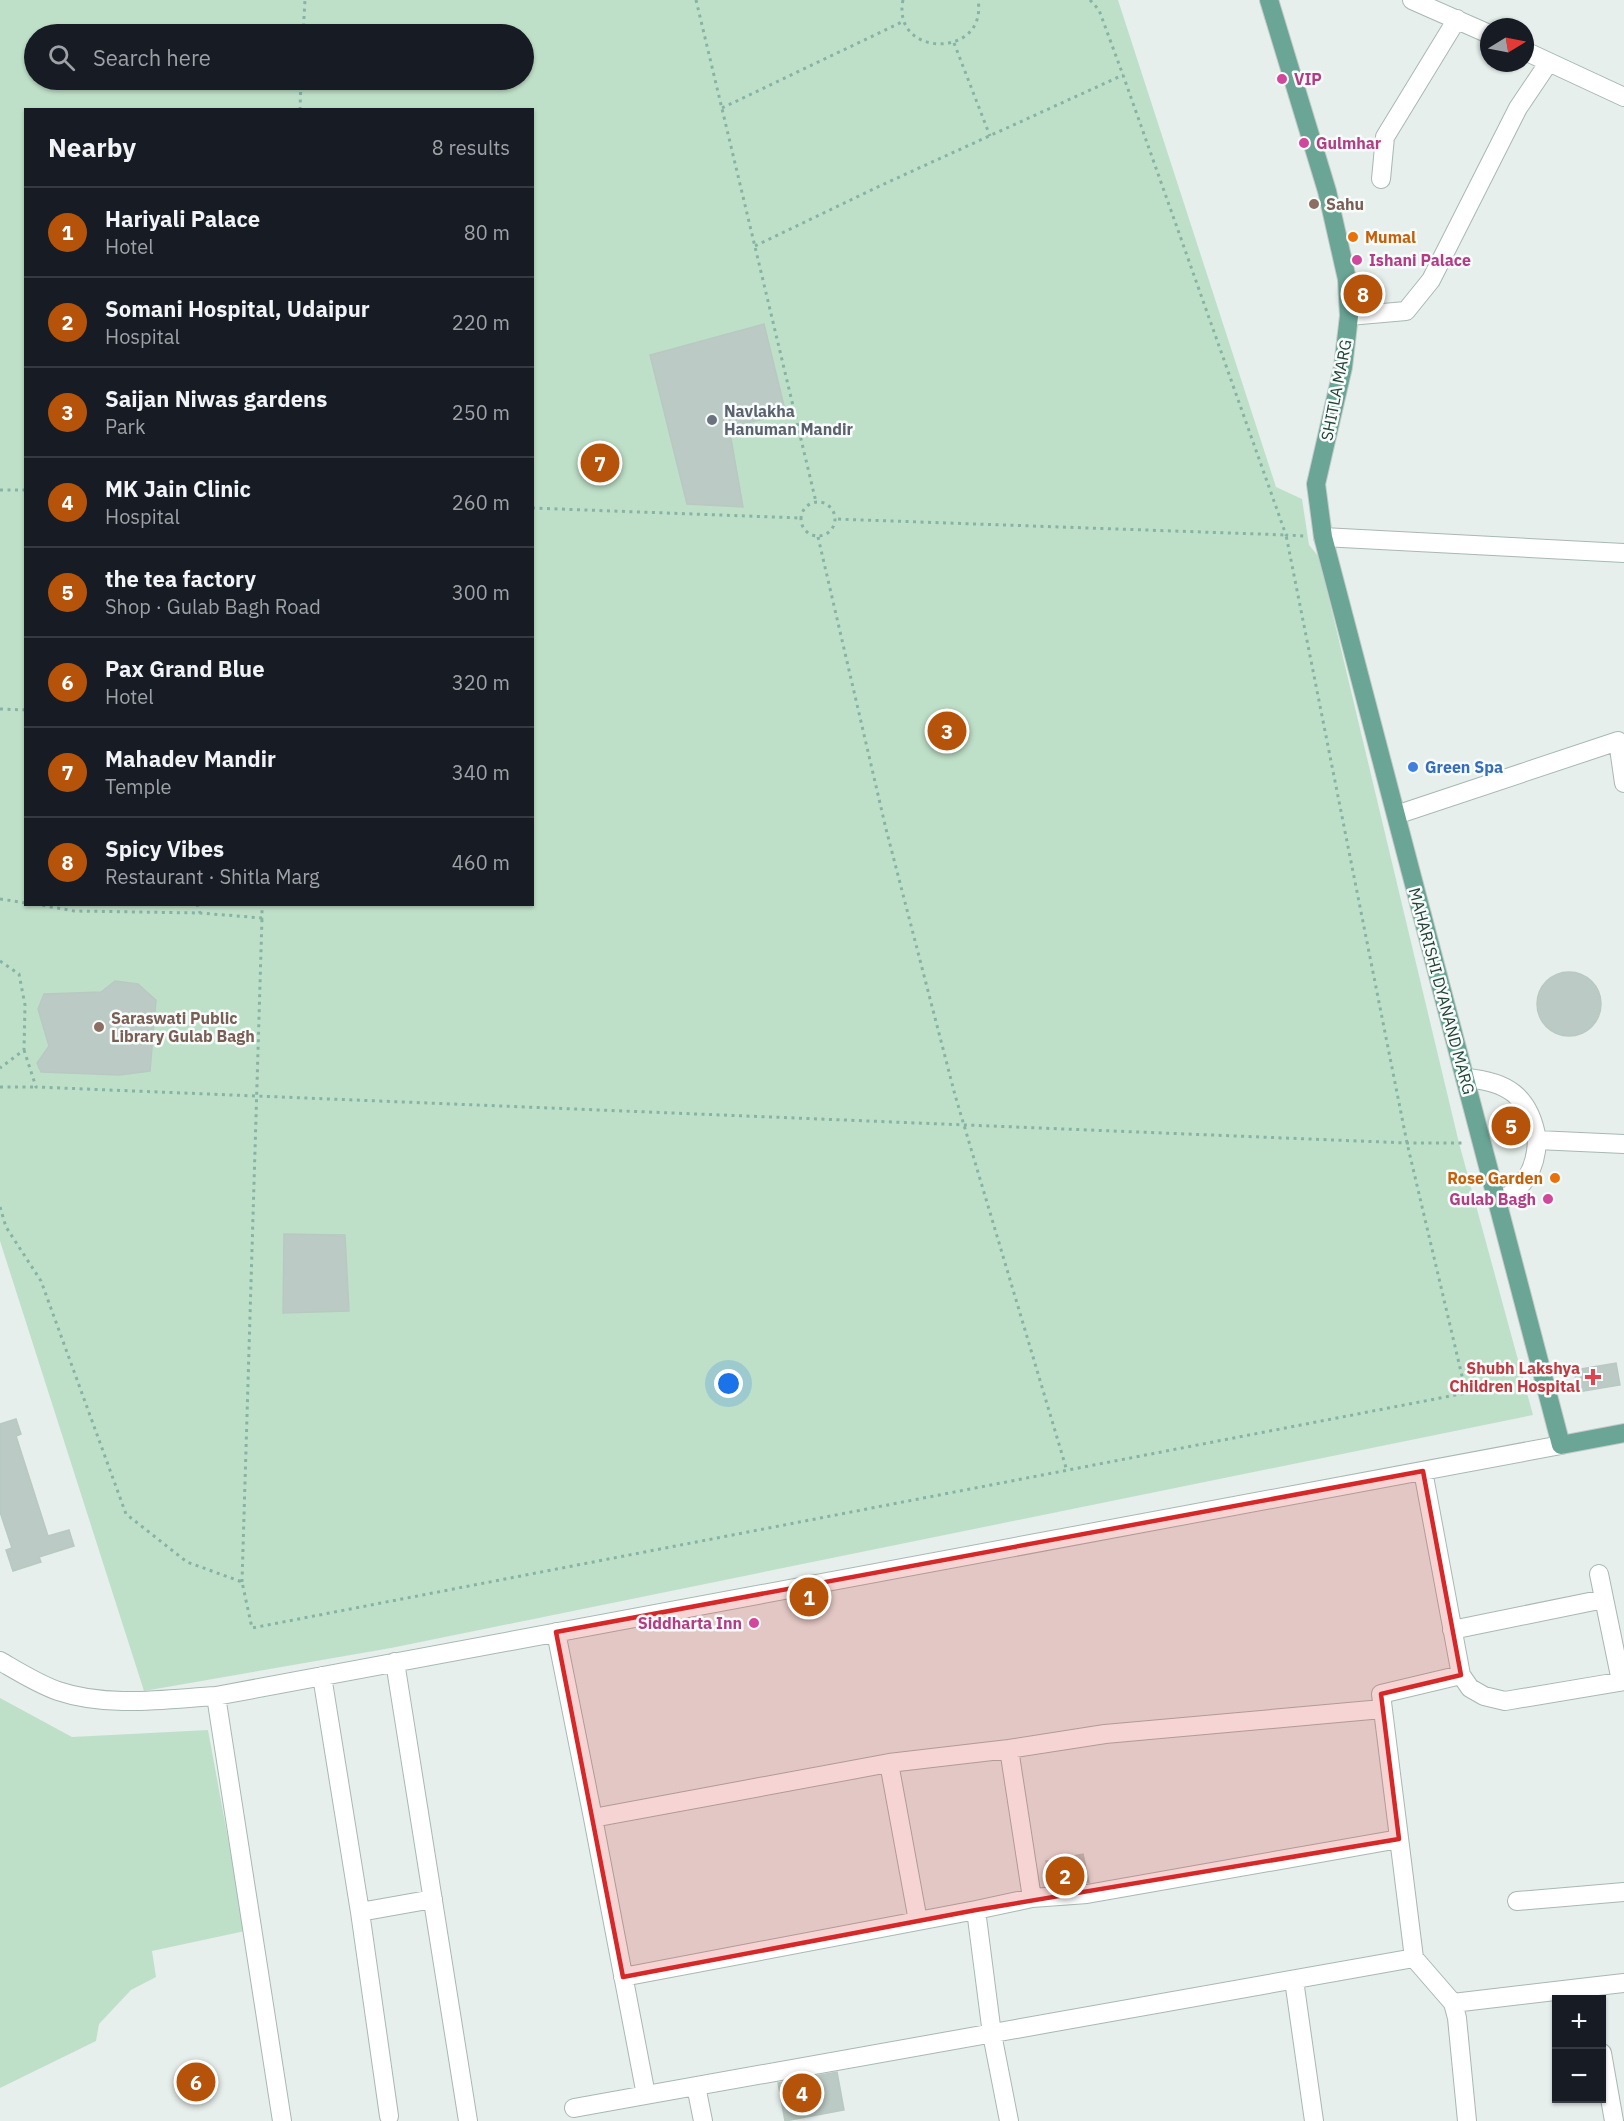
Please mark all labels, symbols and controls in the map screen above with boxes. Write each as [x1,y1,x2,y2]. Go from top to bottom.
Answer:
north arrow [1480,18,1534,72]
search box [24,24,534,90]
icon: search [45,41,78,74]
text: Search here [93,43,211,72]
place label: VIP [1294,69,1322,89]
marker: VIP [1275,72,1289,86]
text: Nearby [48,130,136,164]
place label: Gulmhar [1316,133,1382,153]
text: 8 results [432,134,510,161]
marker: Gulmhar [1297,136,1311,150]
place label: Sahu [1326,194,1364,214]
marker: Sahu [1307,197,1321,211]
text: Hariyali Palace [105,204,260,233]
text: 1 [62,219,74,246]
text: 80 m [464,219,510,246]
place label: Mumal [1365,227,1416,247]
marker: Mumal [1346,230,1360,244]
text: Hotel [105,233,154,260]
place label: Ishani Palace [1369,250,1471,270]
marker: Ishani Palace [1350,253,1364,267]
pin: 8 [1344,272,1382,316]
text: Somani Hospital, Udaipur [105,294,370,323]
text: 2 [62,309,74,336]
text: 220 m [452,309,510,336]
text: Hospital [105,323,180,350]
street label: SHITLA MARG [1316,338,1356,442]
text: Saijan Niwas gardens [105,384,327,413]
text: 3 [62,399,74,426]
text: 250 m [452,399,510,426]
place label: Navlakha Hanuman Mandir [724,401,854,439]
text: Park [105,413,145,440]
marker: Navlakha Hanuman Mandir [705,413,719,427]
pin: 7 [580,440,620,486]
text: MK Jain Clinic [105,474,251,503]
text: 4 [62,489,74,516]
text: 260 m [452,489,510,516]
text: Hospital [105,503,180,530]
text: the tea factory [105,564,256,593]
text: 5 [62,579,74,606]
text: 300 m [452,579,510,606]
text: Shop · Gulab Bagh Road [105,593,321,620]
text: Pax Grand Blue [105,654,265,683]
text: 6 [62,669,74,696]
text: 320 m [452,669,510,696]
text: Hotel [105,683,154,710]
pin: 3 [928,708,966,754]
text: Mahadev Mandir [105,744,276,773]
place label: Green Spa [1425,757,1503,777]
text: 7 [62,759,74,786]
text: 340 m [452,759,510,786]
marker: Green Spa [1406,760,1420,774]
text: Temple [105,773,172,800]
text: Spicy Vibes [105,834,224,863]
text: 8 [62,849,74,876]
text: 460 m [452,849,510,876]
text: Restaurant · Shitla Marg [105,863,320,890]
street label: MAHARISHI DYANAND MARG [1405,885,1479,1097]
place label: Saraswati Public Library Gulab Bagh [111,1008,255,1046]
marker: Saraswati Public Library Gulab Bagh [92,1020,106,1034]
pin: 5 [1492,1104,1530,1148]
place label: Rose Garden [1447,1168,1543,1188]
marker: Rose Garden [1548,1171,1562,1185]
place label: Gulab Bagh [1449,1189,1536,1209]
marker: Gulab Bagh [1541,1192,1555,1206]
place label: Shubh Lakshya Children Hospital [1449,1358,1580,1396]
marker: Shubh Lakshya Children Hospital [1584,1368,1602,1386]
your location [714,1369,743,1398]
pin: 1 [790,1574,828,1620]
place label: Siddharta Inn [638,1613,742,1633]
marker: Siddharta Inn [747,1616,761,1630]
pin: 2 [1046,1854,1084,1898]
map controls [1552,1995,1606,2103]
button: + [1552,1995,1606,2049]
button: − [1552,2049,1606,2103]
pin: 6 [176,2060,216,2104]
pin: 4 [782,2070,822,2116]

